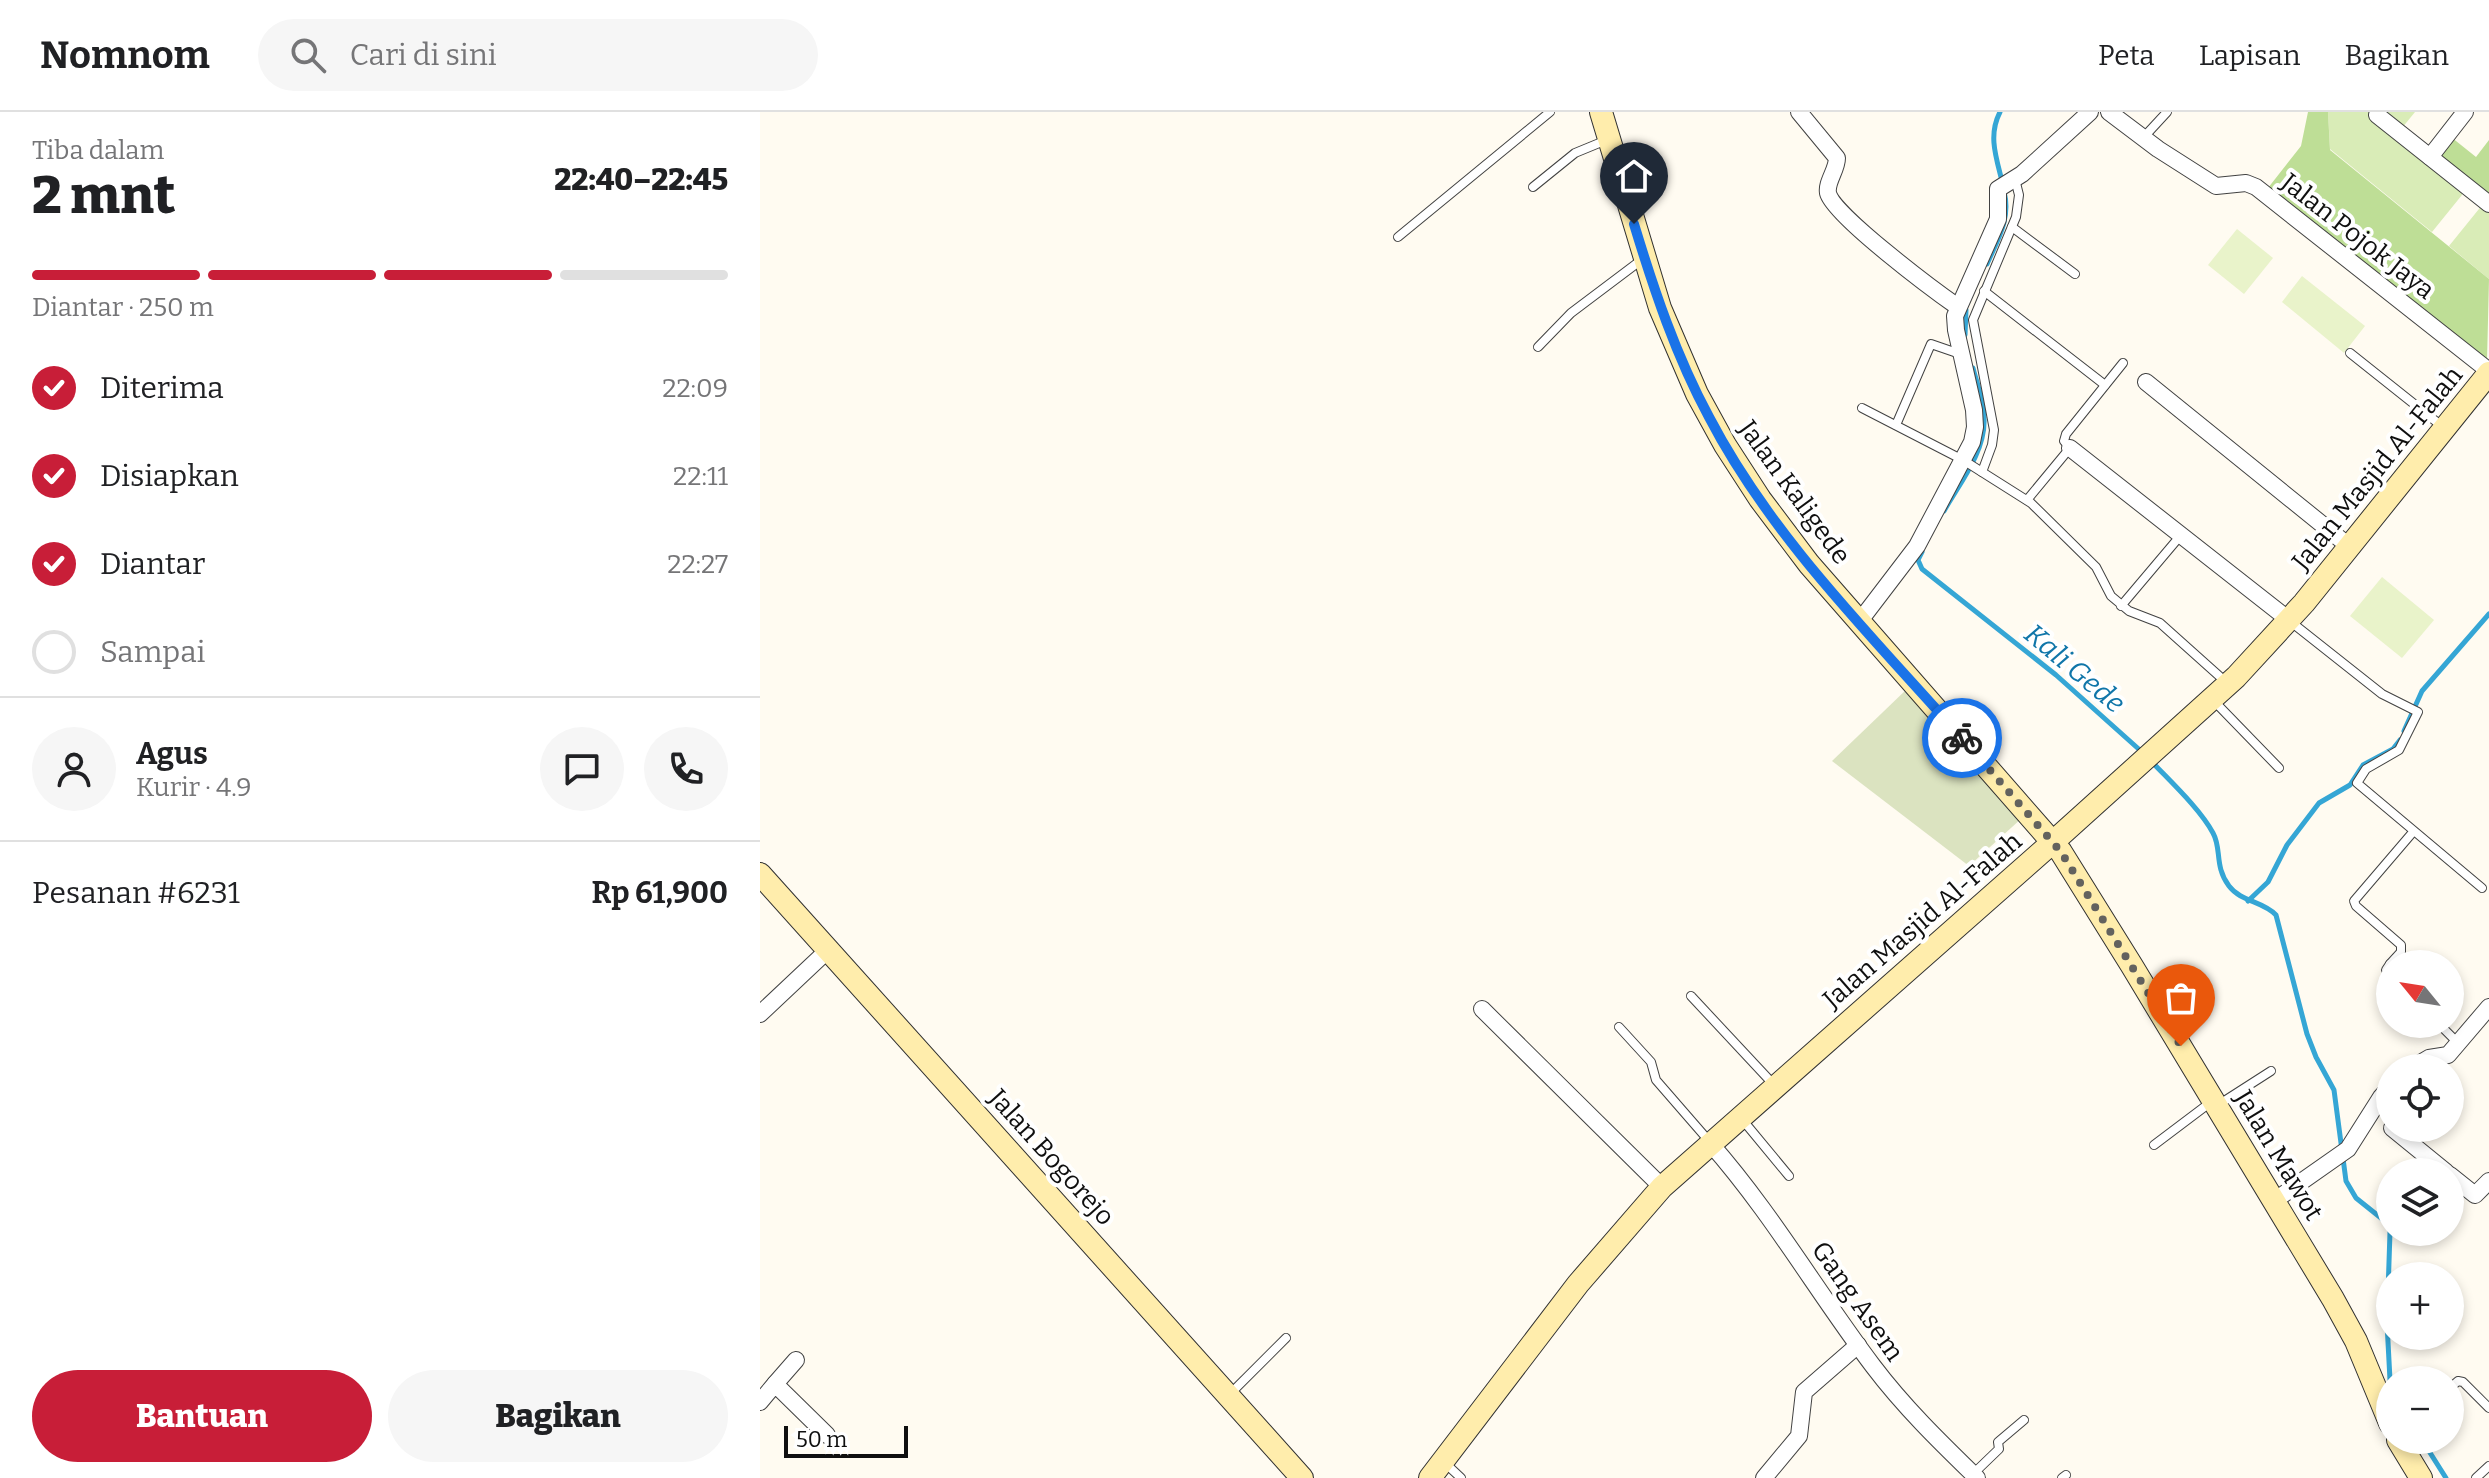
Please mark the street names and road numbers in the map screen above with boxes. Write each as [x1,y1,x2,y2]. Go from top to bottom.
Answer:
street label: Jalan Pojok Jaya [2274,166,2441,306]
street label: Jalan Masjid Al-Falah [2285,360,2469,577]
street label: Jalan Kaligede [1731,414,1857,570]
street label: Jalan Masjid Al-Falah [1816,826,2028,1016]
street label: Jalan Bogorejo [982,1082,1121,1232]
street label: Jalan Mawot [2227,1084,2330,1226]
street label: Gang Asem [1805,1236,1910,1367]

